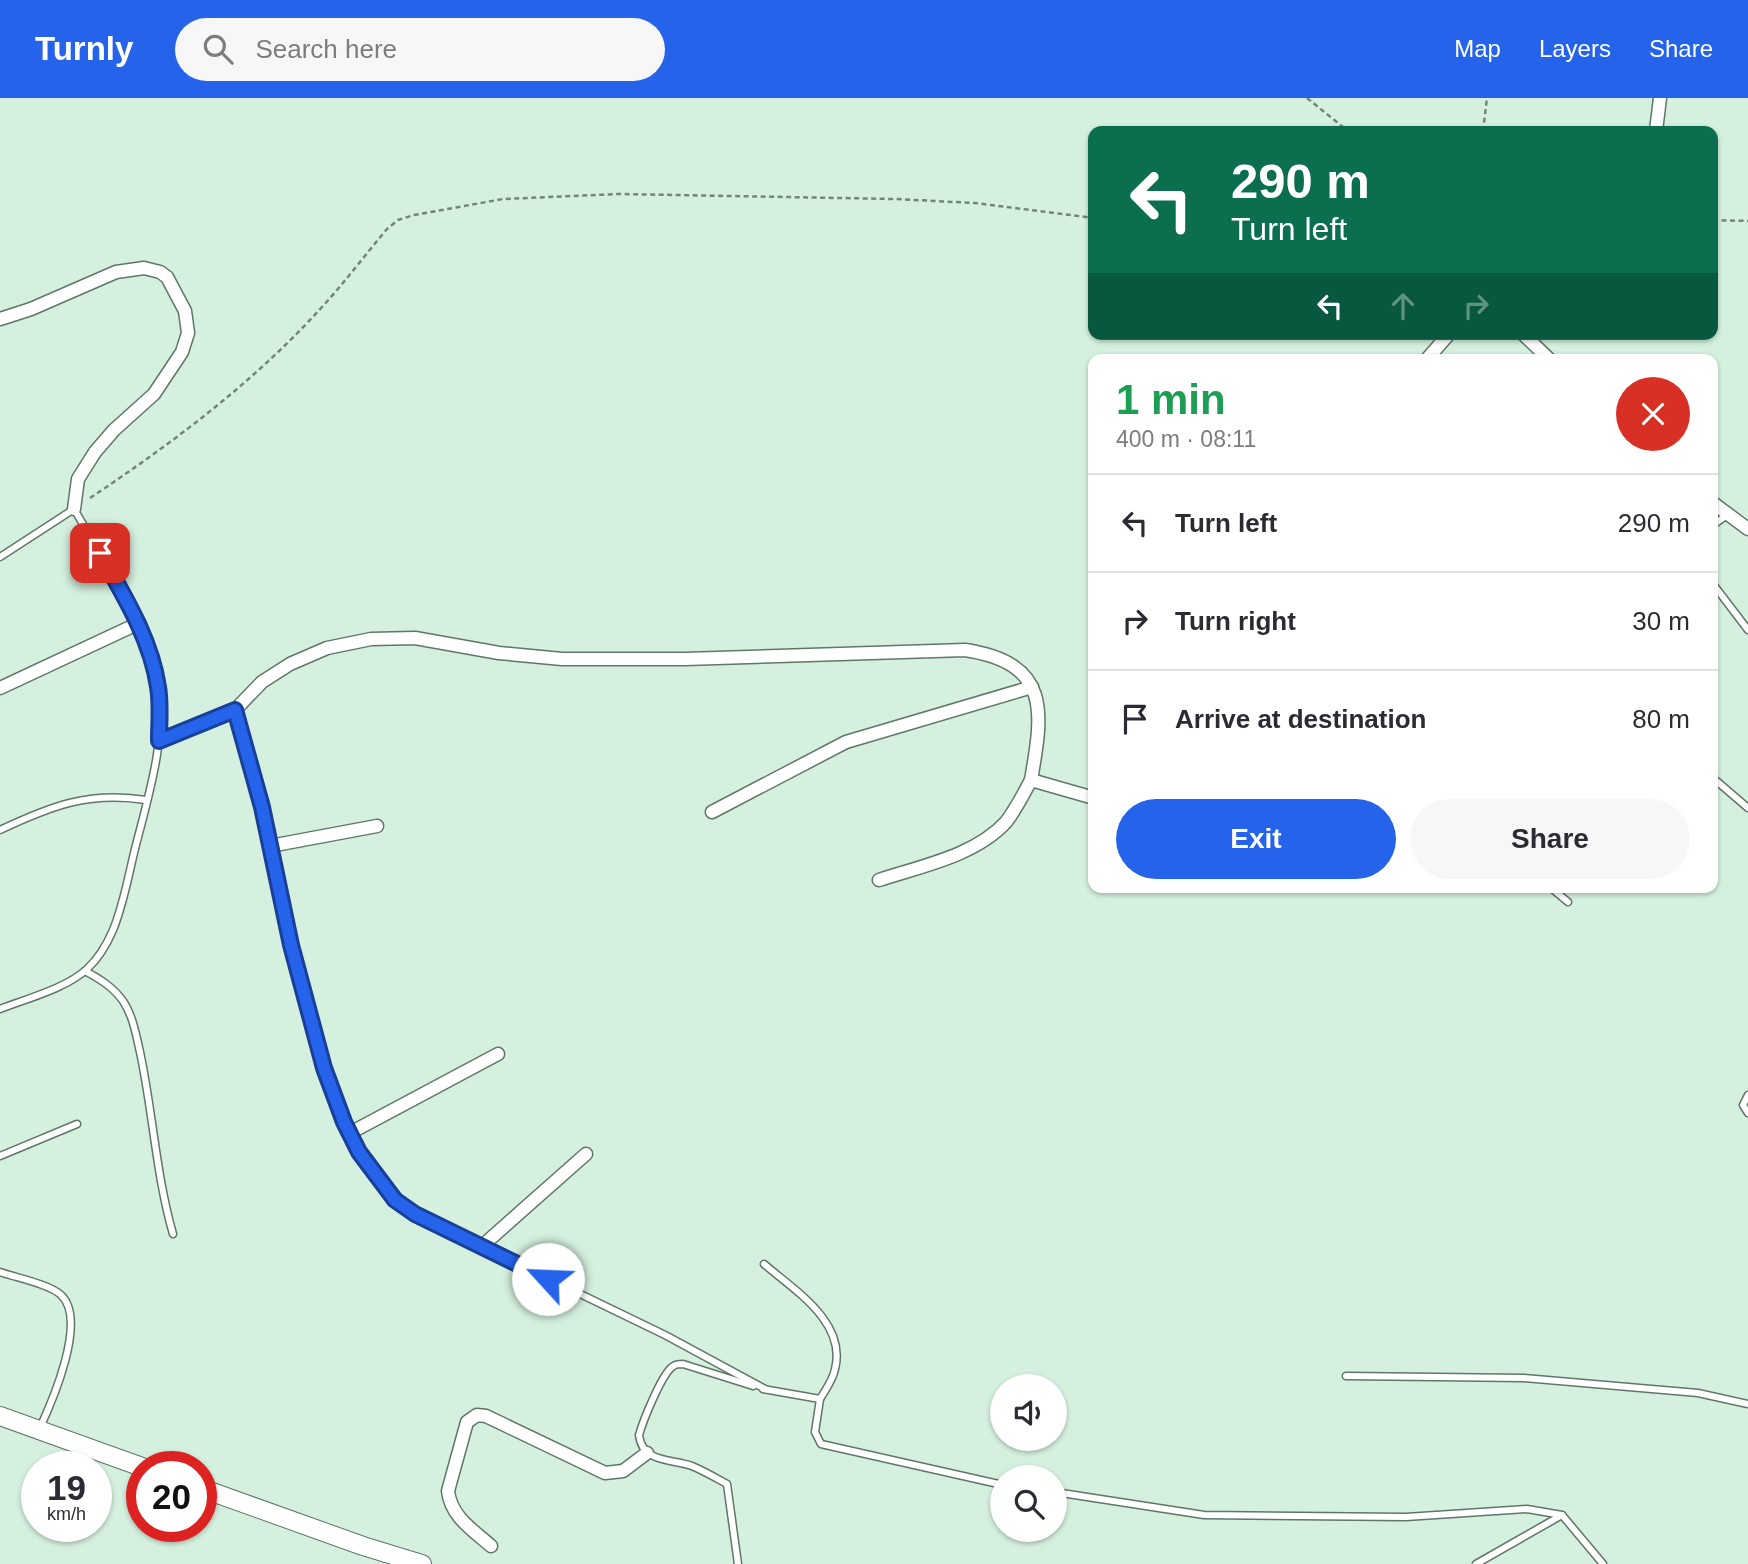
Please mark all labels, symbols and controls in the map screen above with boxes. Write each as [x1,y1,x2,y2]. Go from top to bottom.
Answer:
search box [175,18,665,81]
text: Turnly [35,30,133,67]
icon: search [199,30,237,68]
text: Search here [255,34,397,64]
text: Map [1454,35,1501,62]
text: Layers [1539,35,1611,62]
text: Share [1649,35,1713,62]
icon: left [1116,154,1207,245]
text: 290 m [1231,154,1370,208]
text: Turn left [1231,211,1347,247]
icon: left [1311,287,1349,325]
icon: ahead [1384,287,1422,325]
icon: right [1457,287,1495,325]
text: 1 min [1116,376,1226,423]
button: close [1616,377,1690,451]
text: 400 m · 08:11 [1116,426,1256,452]
icon: left [1116,504,1154,542]
text: Turn left [1175,508,1277,538]
text: 290 m [1618,508,1690,538]
pin [70,523,130,583]
icon: arrive [81,534,119,572]
icon: right [1116,602,1154,640]
text: Turn right [1175,606,1296,636]
text: 30 m [1632,606,1690,636]
icon: arrive [1116,700,1154,738]
text: Arrive at destination [1175,704,1426,734]
text: 80 m [1632,704,1690,734]
button: Exit [1116,799,1396,879]
button: Share [1410,799,1690,879]
position arrow [511,1242,585,1316]
map controls [990,1374,1067,1542]
button: sound [990,1374,1067,1451]
speed limit sign: 20 [126,1451,217,1542]
button: search [990,1465,1067,1542]
text: 19 [47,1468,86,1507]
text: km/h [47,1504,86,1524]

